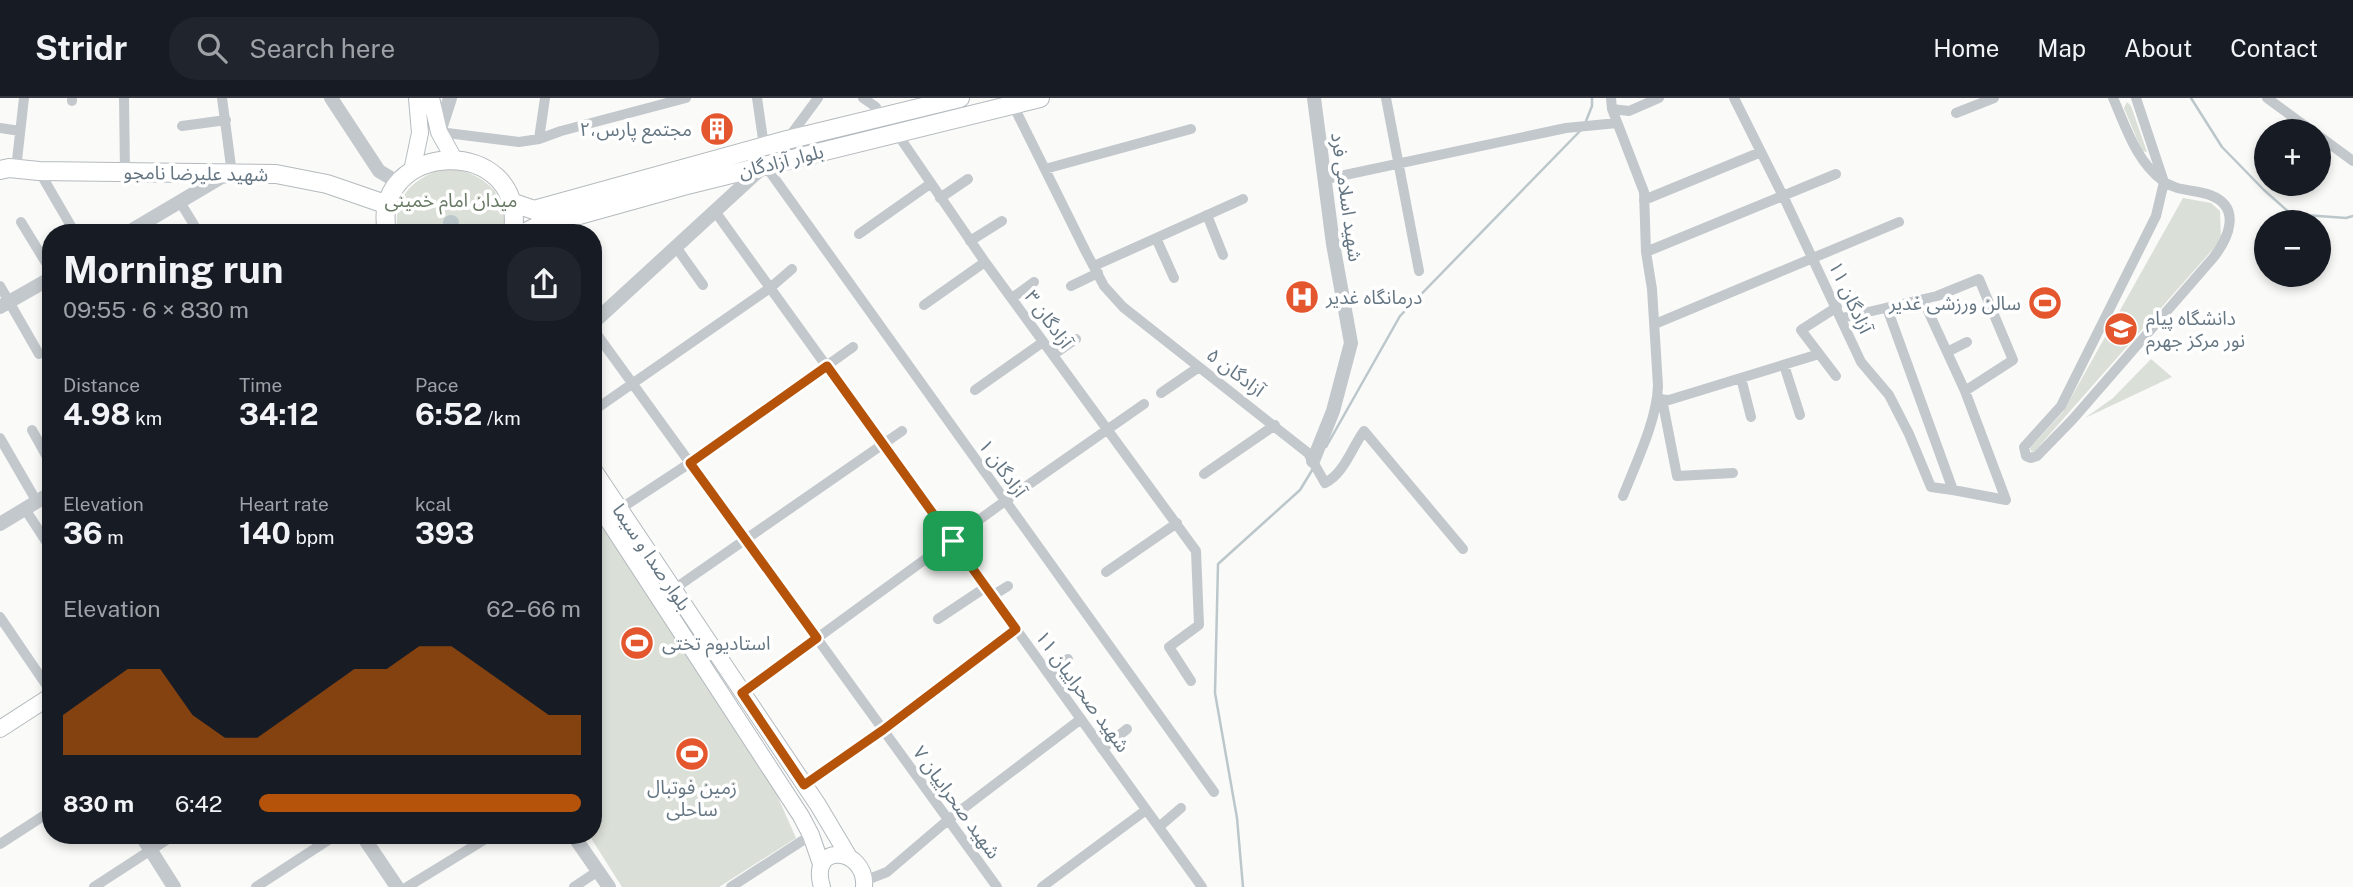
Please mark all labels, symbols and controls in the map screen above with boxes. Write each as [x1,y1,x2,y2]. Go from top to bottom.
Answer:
search box [169,17,659,80]
text: Stridr [35,29,127,67]
icon: search [193,29,231,67]
text: Search here [249,33,395,64]
text: Home [1933,34,1999,62]
text: Map [2037,34,2086,62]
text: About [2124,34,2192,62]
text: Contact [2230,34,2318,62]
building icon: ۲،مجتمع پارس [698,110,736,148]
place label: ۲،مجتمع پارس [579,118,692,144]
map controls [2254,119,2331,287]
button: + [2254,119,2331,196]
street label: شهید اسلامی فرد [1326,131,1367,263]
street label: بلوار آزادگان [736,140,826,183]
street label: شهید علیرضا نامجو [123,161,269,186]
park label: میدان امام خمینی [385,189,517,215]
button: − [2254,210,2331,287]
text: Morning run [63,247,284,292]
button: share [507,247,581,321]
street label: آزادگان ۱۱ [1824,257,1878,338]
hospital icon: درمانگاه غدیر [1283,278,1321,316]
sports icon: سالن ورزشی غدیر [2026,284,2064,322]
street label: آزادگان ۳ [1020,286,1078,354]
place label: درمانگاه غدیر [1325,286,1422,309]
place label: سالن ورزشی غدیر [1888,292,2021,315]
text: 09:55 · 6 × 830 m [63,296,249,323]
place label: دانشگاه پیام نور مرکز جهرم [2146,307,2245,355]
school or university icon: دانشگاه پیام نور مرکز جهرم [2102,310,2140,348]
street label: آزادگان ۵ [1202,343,1270,402]
text: Distance [63,374,140,396]
text: Time [239,374,282,396]
text: Pace [415,374,458,396]
text: 4.98 [63,396,131,432]
text: 34:12 [239,396,319,432]
text: 6:52 [415,396,482,432]
text: km [131,407,162,429]
text: /km [482,407,521,429]
street label: آزادگان ۱ [974,435,1032,503]
text: Elevation [63,493,144,515]
text: Heart rate [239,493,329,515]
text: kcal [415,493,452,515]
street label: بلوار صدا و سیما [607,499,696,615]
pin [923,511,983,571]
text: 36 [63,515,103,551]
text: 140 [239,515,291,551]
text: 393 [415,515,474,551]
icon: arrive [934,522,972,560]
text: m [103,526,124,548]
text: bpm [291,526,335,548]
text: Elevation [63,595,161,622]
text: 62–66 m [486,595,581,622]
sports icon: استادیوم تختی [618,624,656,662]
street label: شهید صحراییان ۱۱ [1031,626,1134,757]
place label: استادیوم تختی [662,632,770,658]
sports icon: زمین فوتبال ساحلی [673,735,711,773]
street label: شهید صحراییان ۷ [908,741,1005,863]
place label: زمین فوتبال ساحلی [647,776,737,821]
text: 830 m [63,790,134,817]
text: 6:42 [175,790,223,817]

